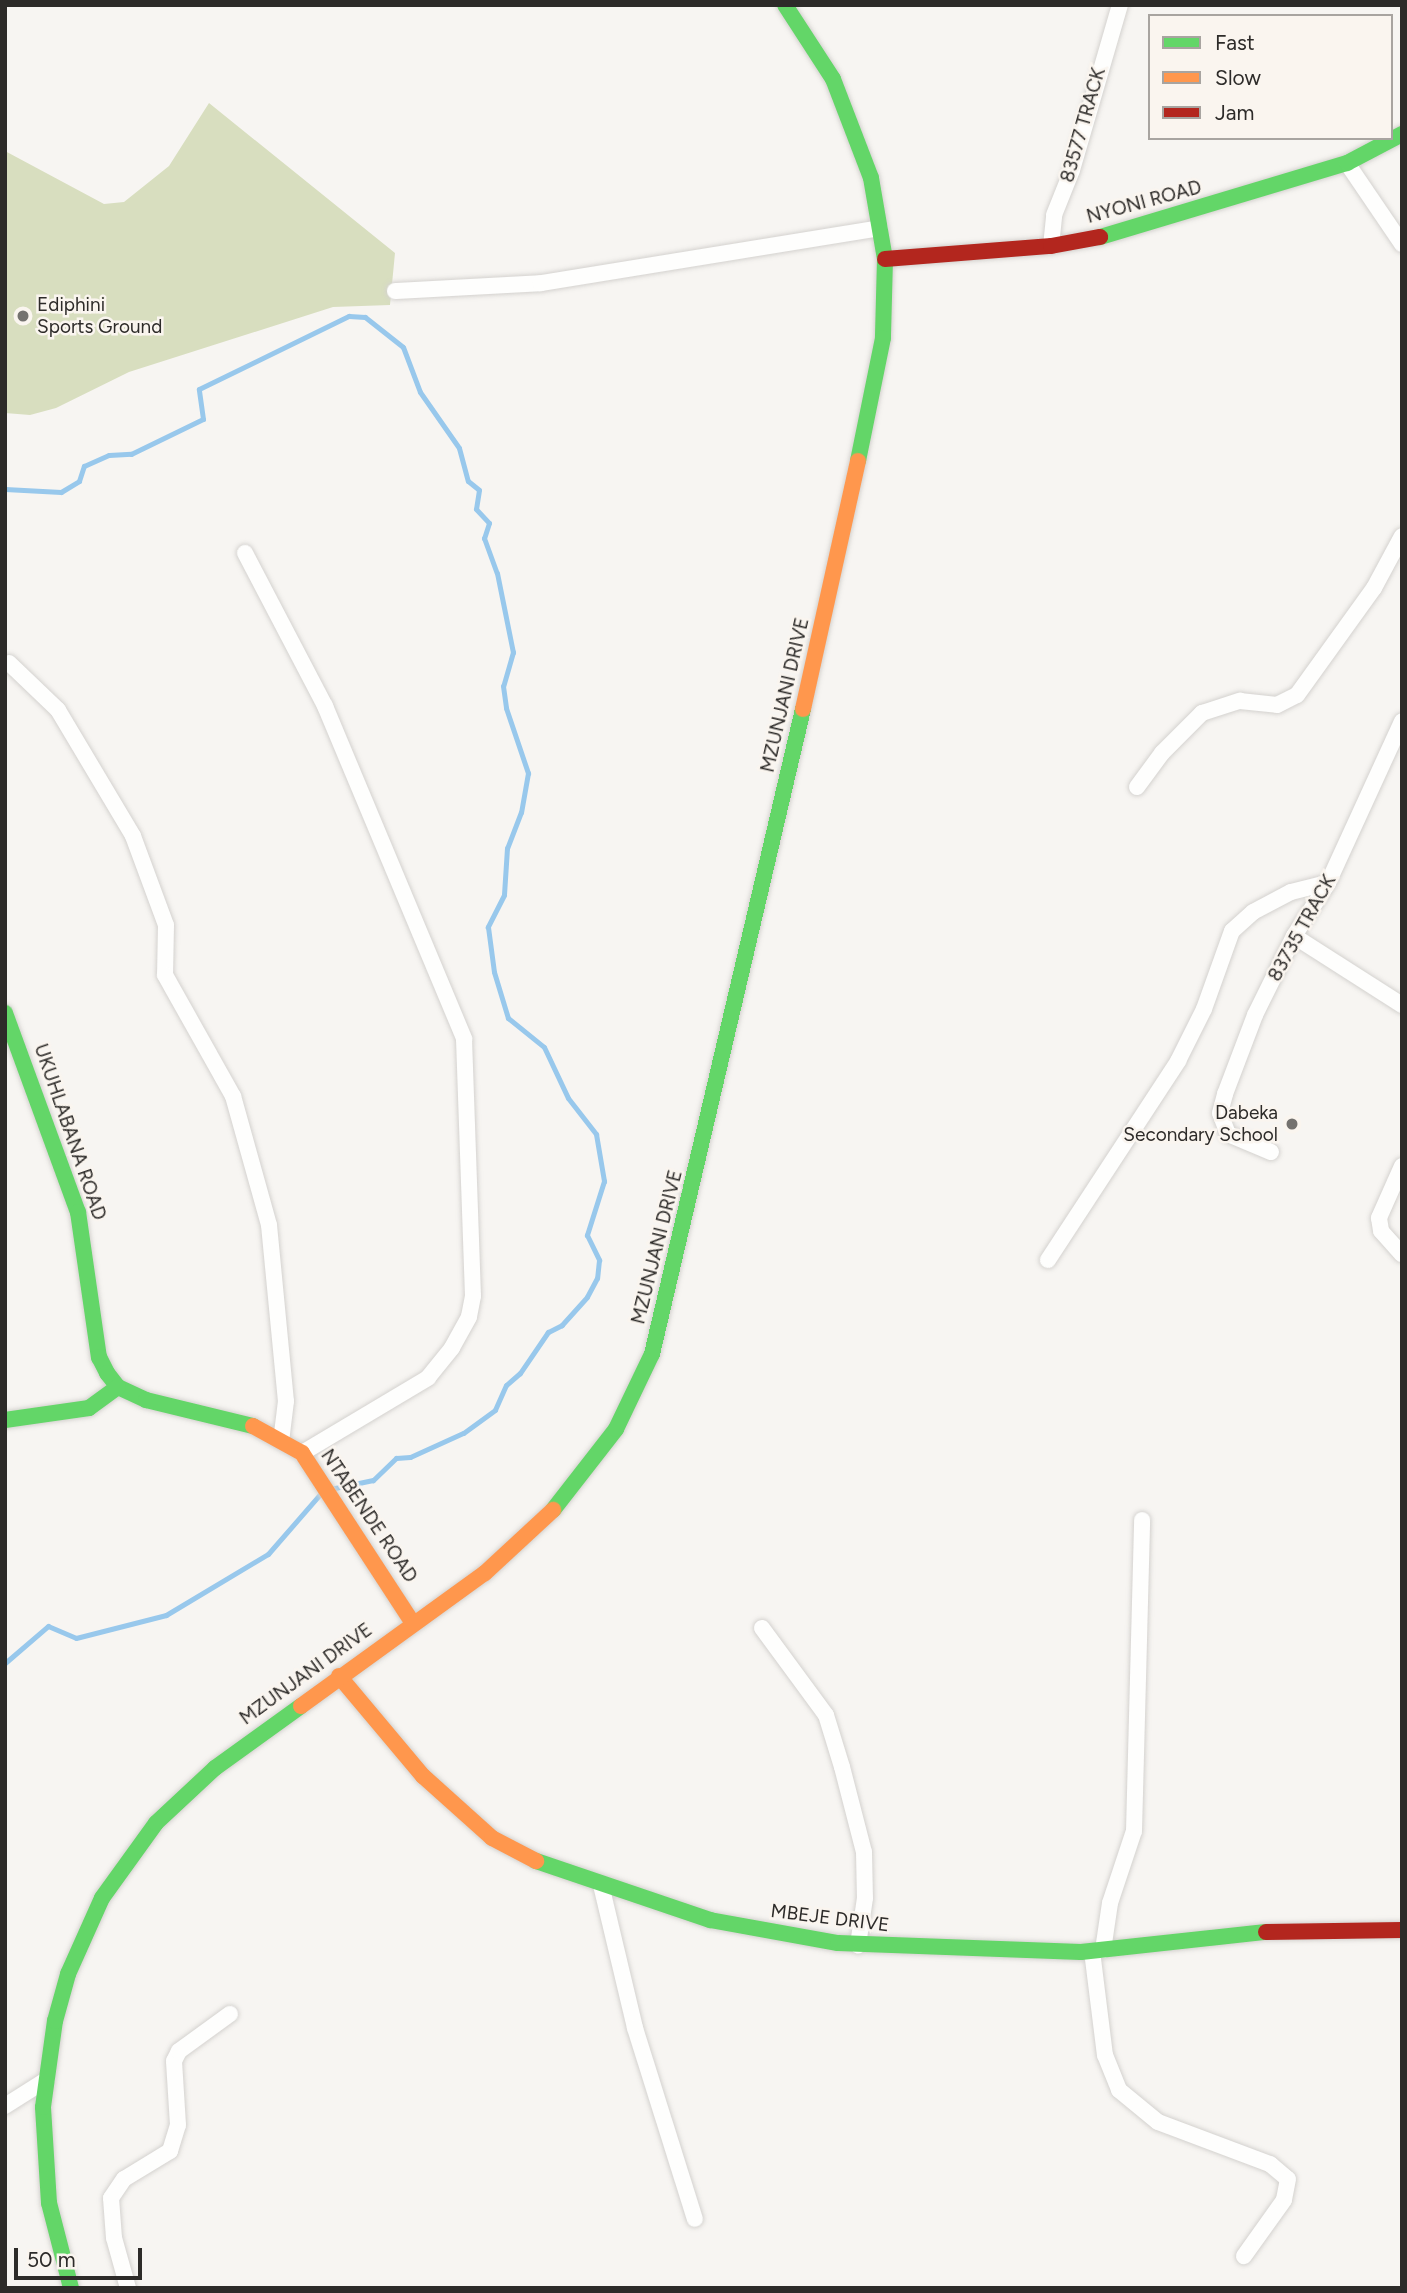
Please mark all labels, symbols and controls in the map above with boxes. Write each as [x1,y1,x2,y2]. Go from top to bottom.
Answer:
legend [1148,14,1393,140]
text: Fast [1215,30,1255,55]
street label: 83577 TRACK [1056,65,1110,185]
text: Slow [1215,65,1261,90]
text: Jam [1215,100,1254,125]
street label: NYONI ROAD [1084,176,1204,228]
place label: Ediphini Sports Ground [37,294,162,338]
marker: Ediphini Sports Ground [15,308,31,324]
street label: MZUNJANI DRIVE [756,615,814,775]
street label: 83735 TRACK [1263,871,1341,985]
street label: UKUHLABANA ROAD [29,1041,111,1223]
place label: Dabeka Secondary School [1123,1102,1278,1146]
marker: Dabeka Secondary School [1284,1116,1300,1132]
street label: MZUNJANI DRIVE [627,1168,687,1326]
street label: NTABENDE ROAD [316,1445,422,1587]
street label: MZUNJANI DRIVE [235,1618,377,1730]
street label: MBEJE DRIVE [769,1899,891,1937]
scale bar [18,2234,145,2278]
text: 50 m [27,2247,76,2272]

